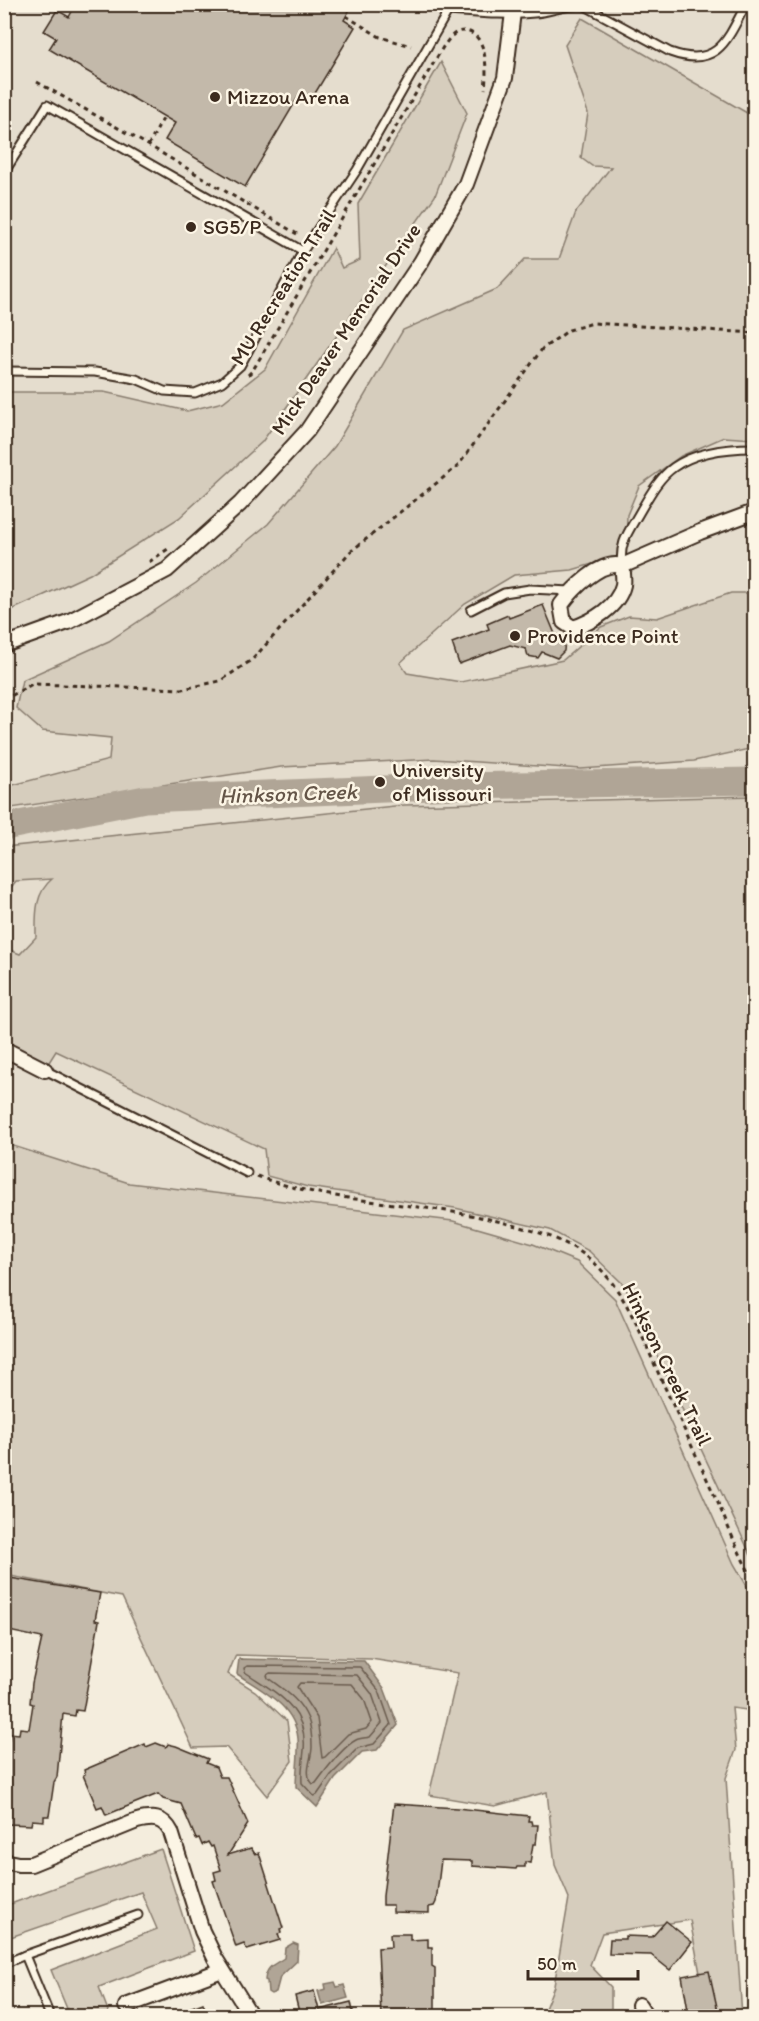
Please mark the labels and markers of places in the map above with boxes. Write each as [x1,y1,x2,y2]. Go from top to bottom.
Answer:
place label: Mizzou Arena [227,84,349,109]
marker: Mizzou Arena [208,90,222,104]
place label: SG5/P [203,214,261,239]
marker: SG5/P [184,220,198,234]
place label: Providence Point [527,623,679,648]
marker: Providence Point [508,629,522,643]
place label: University of Missouri [392,757,492,806]
marker: University of Missouri [373,775,387,789]

